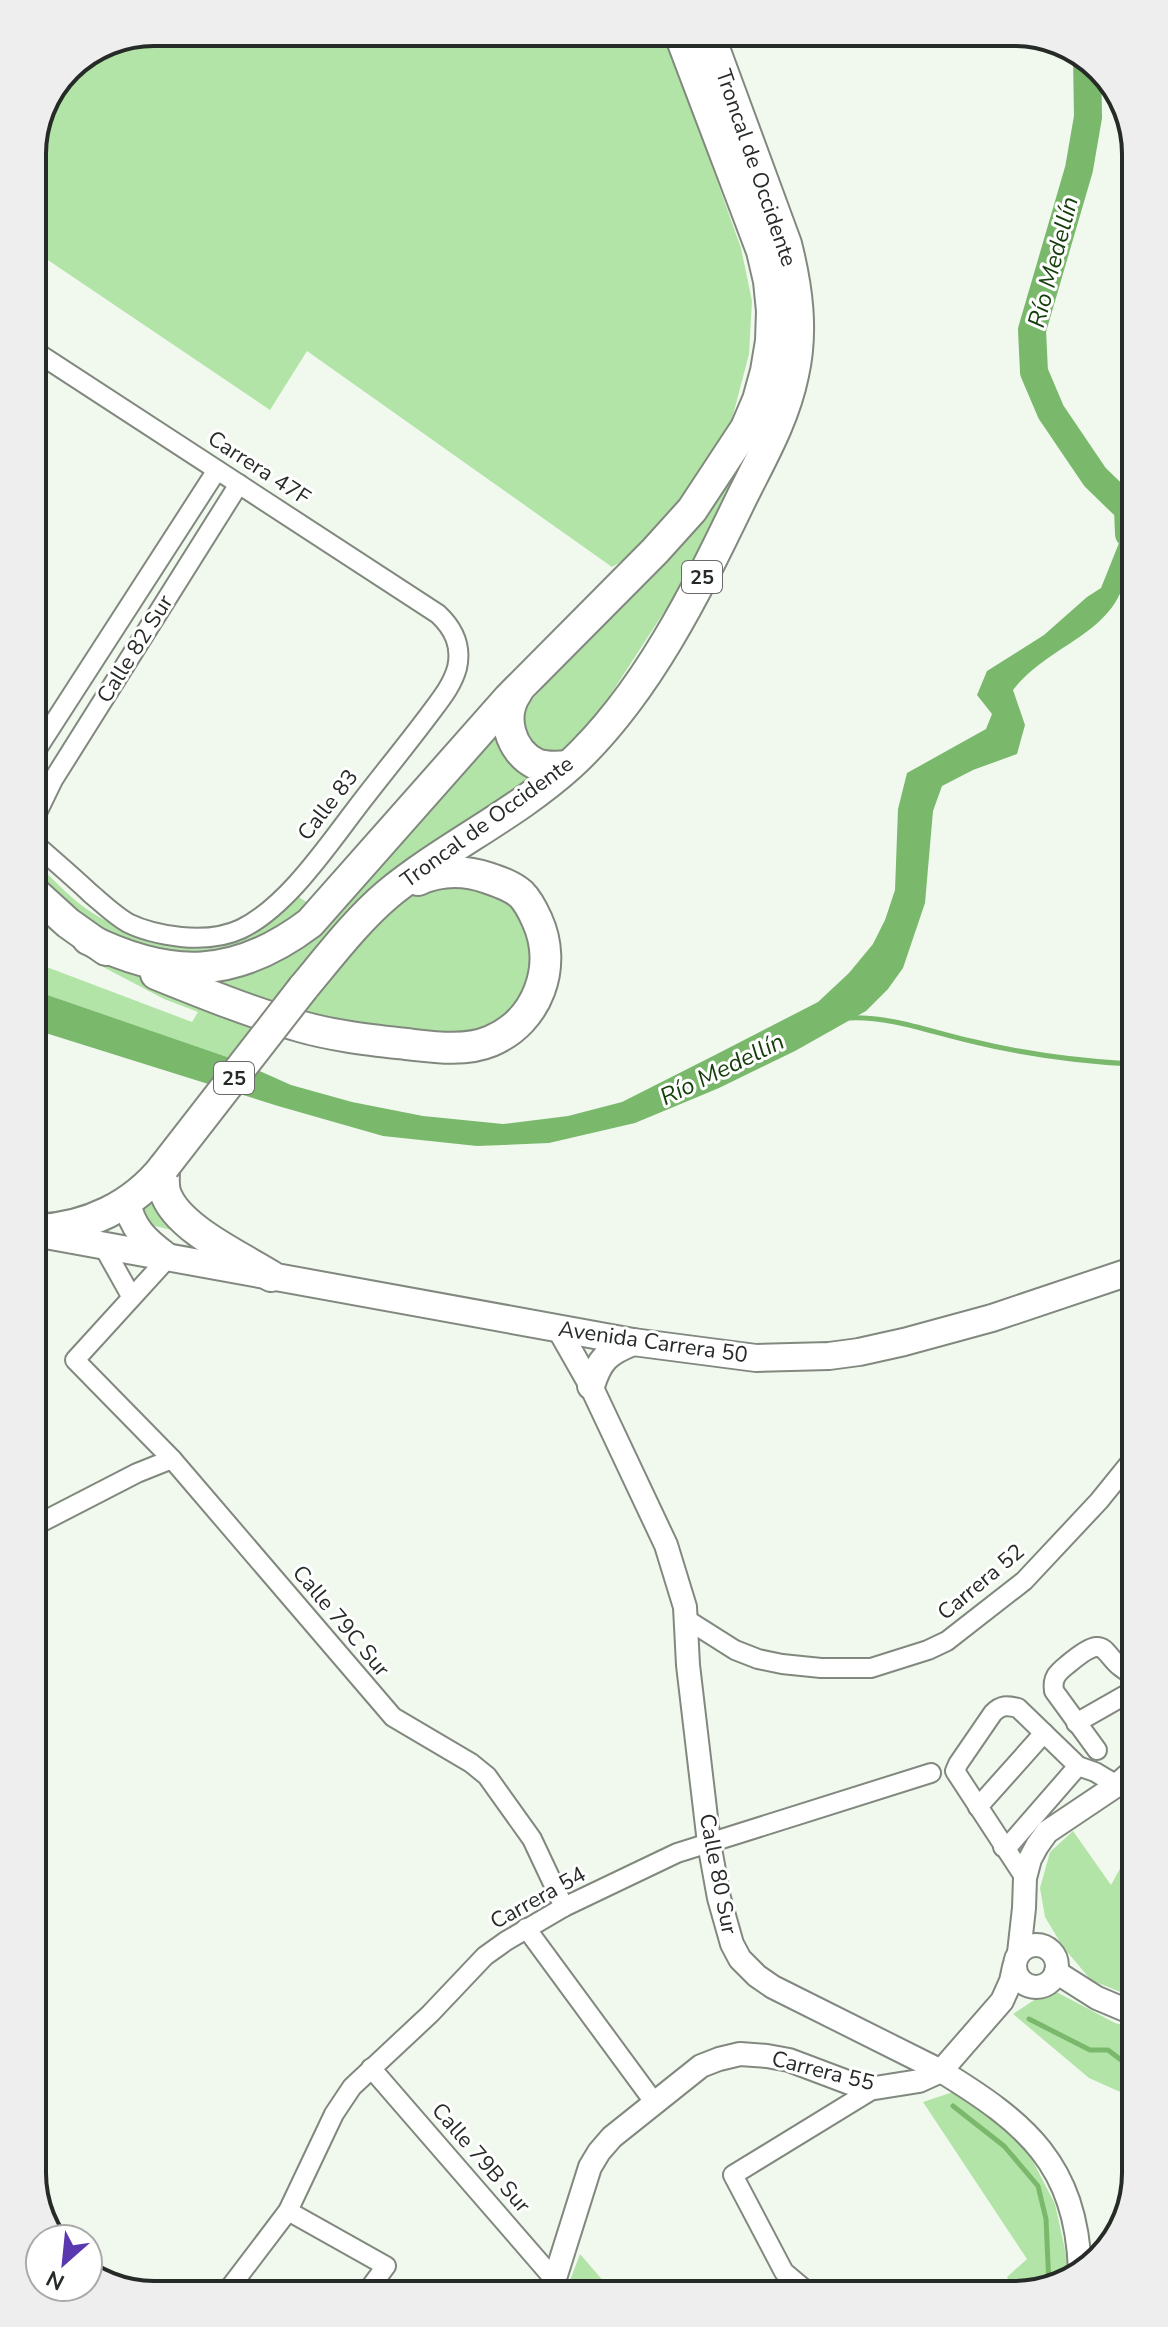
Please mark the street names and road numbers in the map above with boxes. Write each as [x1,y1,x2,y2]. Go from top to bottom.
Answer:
street label: Troncal de Occidente [708,65,804,271]
street label: Carrera 47F [202,424,316,512]
road number: 25 [682,561,722,593]
street label: Calle 82 Sur [90,589,180,709]
street label: Troncal de Occidente [395,749,579,895]
street label: Calle 83 [291,763,365,847]
road number: 25 [214,1062,254,1094]
street label: Avenida Carrera 50 [556,1314,750,1370]
street label: Carrera 52 [931,1537,1031,1627]
street label: Calle 79C Sur [285,1559,397,1683]
street label: Calle 80 Sur [692,1811,744,1937]
street label: Carrera 54 [485,1859,591,1937]
street label: Carrera 55 [768,2044,878,2098]
street label: Calle 79B Sur [425,2096,537,2220]

